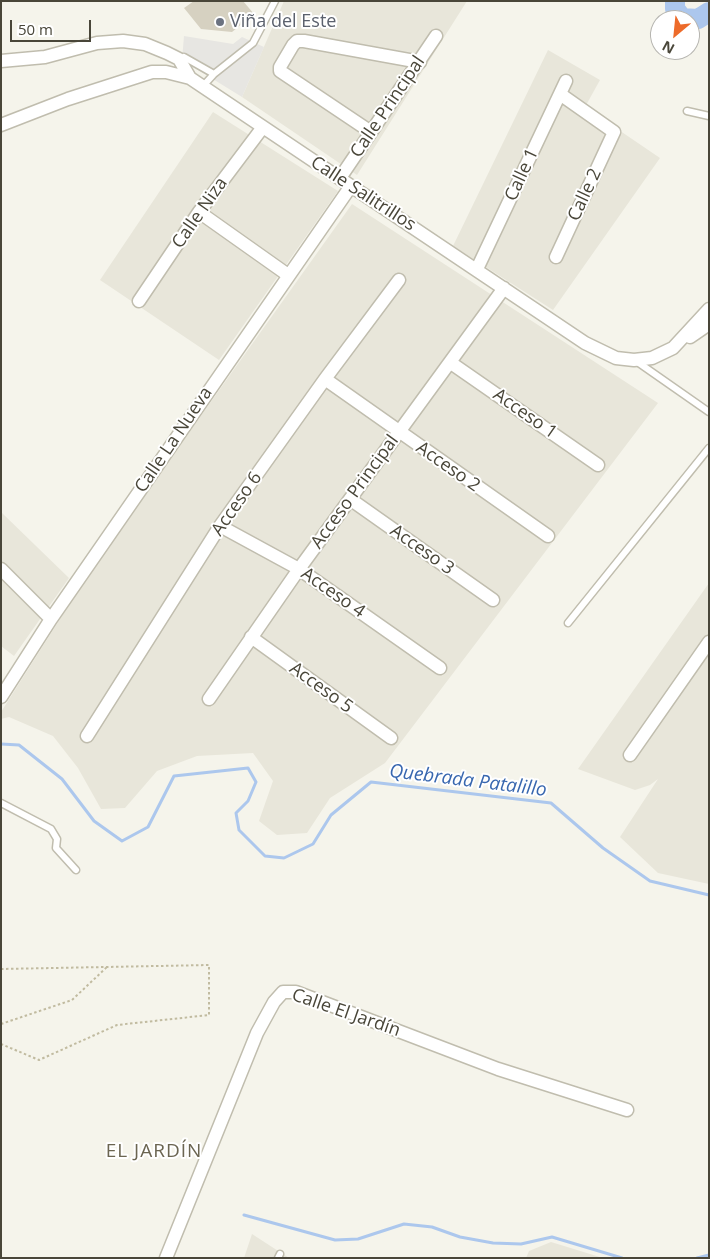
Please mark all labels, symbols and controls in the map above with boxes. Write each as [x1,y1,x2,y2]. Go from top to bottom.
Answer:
scale bar [12,10,94,42]
north arrow [650,10,700,60]
place label: Viña del Este [230,11,336,33]
marker: Viña del Este [214,16,226,28]
text: 50 m [18,19,53,39]
text: N [659,37,678,59]
street label: Calle Principal [346,52,430,162]
street label: Calle 1 [500,145,544,205]
street label: Calle Salitrillos [306,152,420,236]
street label: Calle 2 [563,165,607,225]
street label: Calle Niza [168,173,232,253]
street label: Calle La Nueva [131,383,217,497]
street label: Acceso 1 [489,384,561,444]
street label: Acceso Principal [306,431,404,553]
street label: Acceso 2 [412,437,484,497]
street label: Acceso 6 [207,468,267,540]
street label: Acceso 3 [386,520,458,580]
street label: Acceso 4 [297,563,369,623]
street label: Acceso 5 [285,658,357,718]
water label: Quebrada Patalillo [388,760,548,802]
street label: Calle El Jardín [289,984,403,1042]
district label: EL JARDÍN [105,1141,203,1163]

